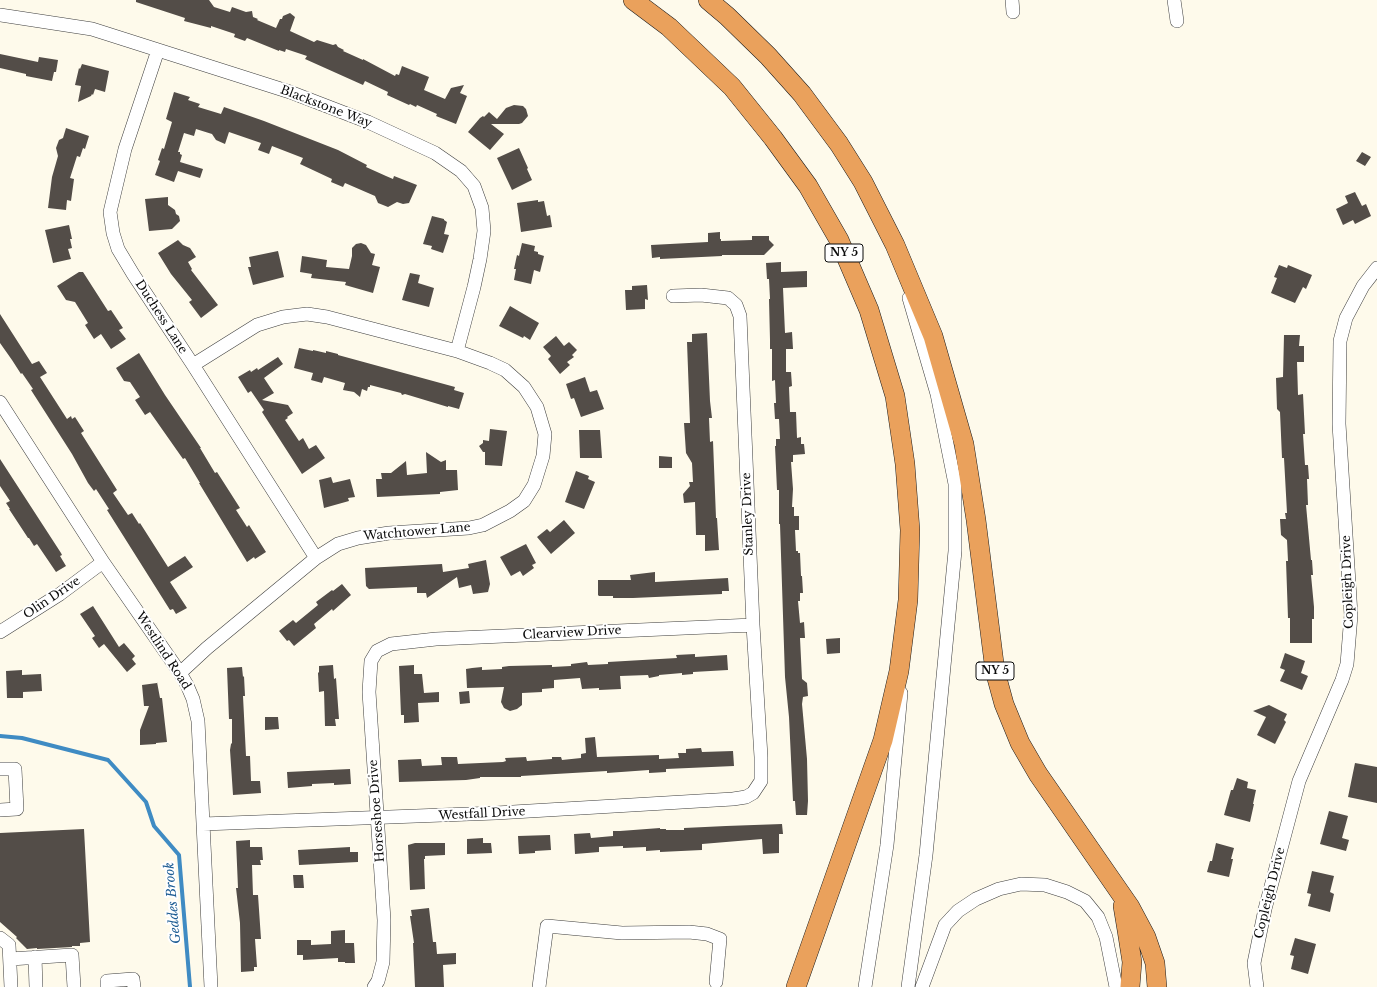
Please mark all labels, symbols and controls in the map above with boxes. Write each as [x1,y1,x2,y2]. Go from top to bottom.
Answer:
street label: Blackstone Way [278,83,374,131]
road number: NY 5 [825,244,863,262]
street label: Duchess Lane [132,277,190,357]
street label: Stanley Drive [739,472,757,556]
street label: Watchtower Lane [363,520,471,544]
street label: Copleigh Drive [1339,535,1357,629]
street label: Olin Drive [21,574,83,622]
street label: Westlind Road [133,609,193,693]
street label: Clearview Drive [522,623,622,643]
road number: NY 5 [976,662,1014,680]
street label: Horseshoe Drive [366,759,388,863]
street label: Westfall Drive [438,805,526,823]
street label: Copleigh Drive [1252,846,1288,940]
water label: Geddes Brook [162,862,184,944]

